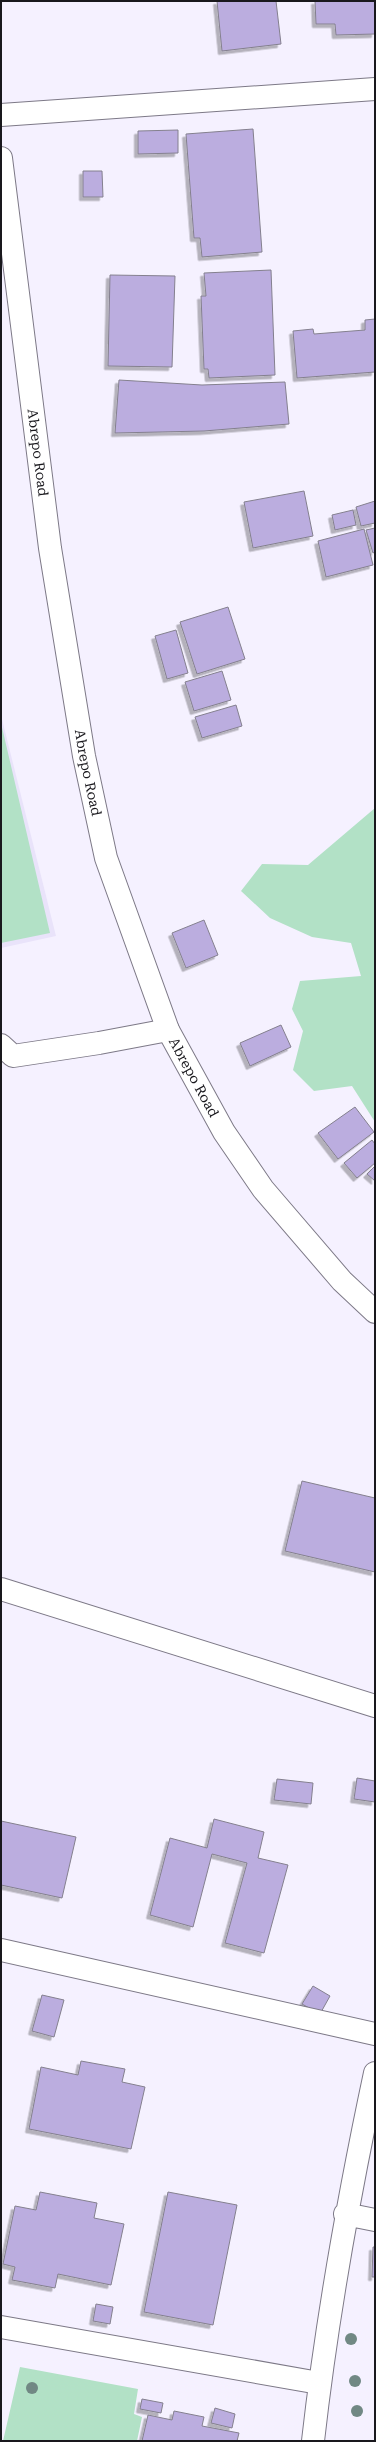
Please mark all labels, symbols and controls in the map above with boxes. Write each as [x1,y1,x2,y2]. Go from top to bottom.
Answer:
street label: Abrepo Road [25,408,51,497]
street label: Abrepo Road [72,728,105,818]
street label: Abrepo Road [166,1035,222,1120]

